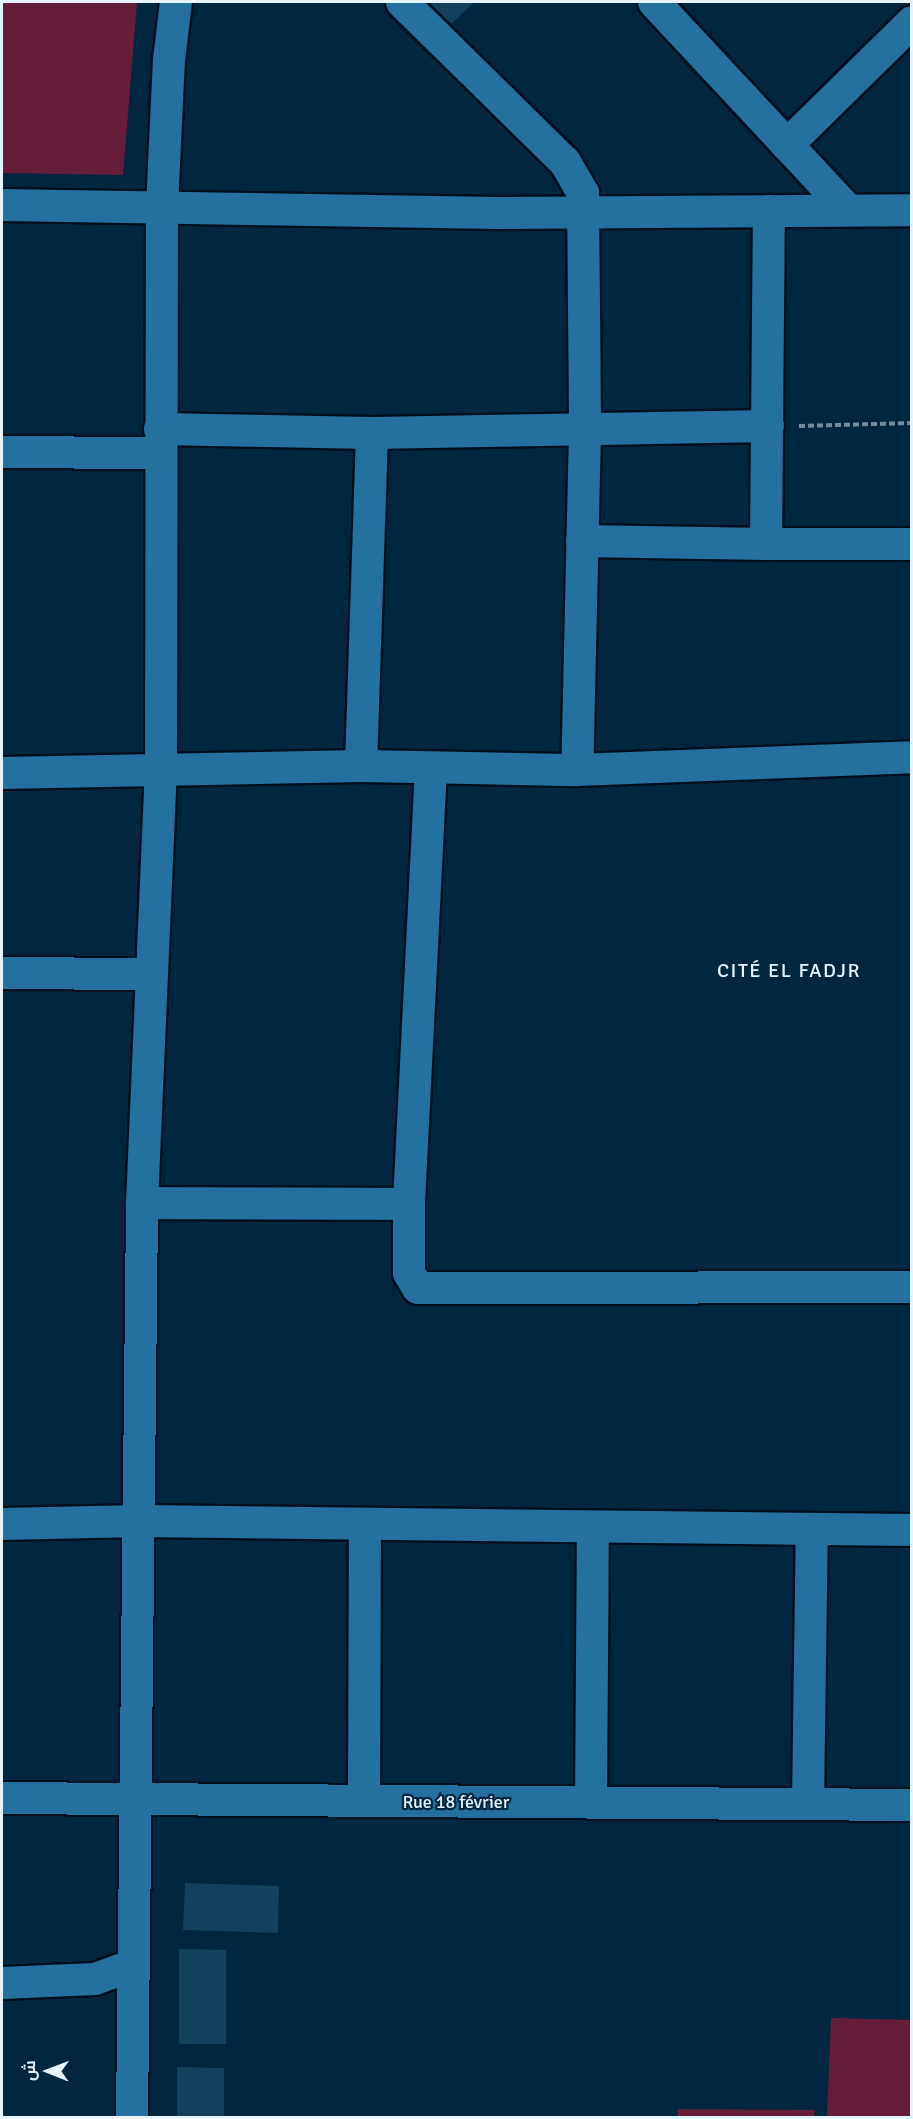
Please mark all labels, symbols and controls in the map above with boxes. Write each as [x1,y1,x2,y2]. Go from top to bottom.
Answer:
district label: CITÉ EL FADJR [717,958,861,982]
street label: Rue 18 février [403,1791,509,1813]
north arrow [18,2041,78,2101]
text: ش [20,2060,40,2081]

